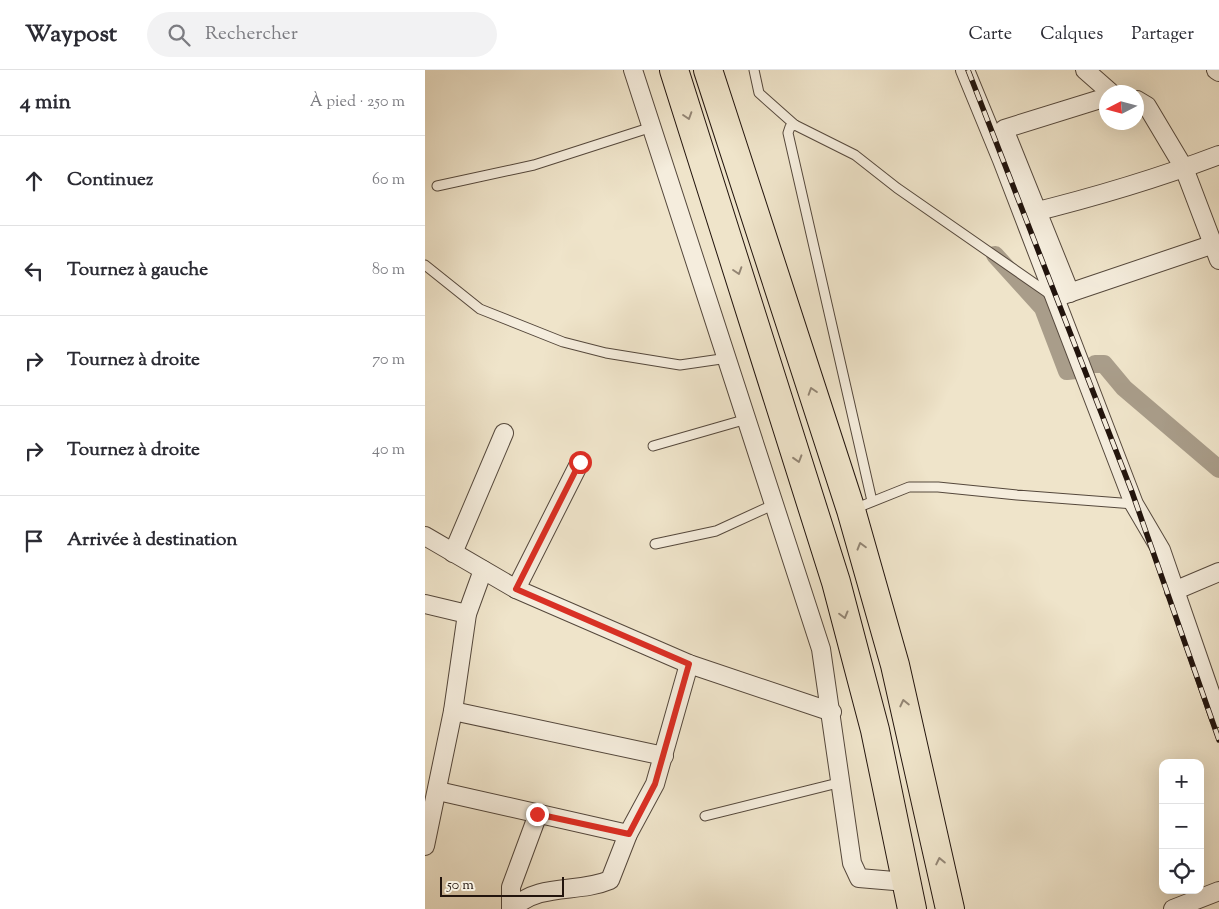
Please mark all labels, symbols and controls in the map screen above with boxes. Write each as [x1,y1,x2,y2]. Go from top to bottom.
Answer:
search box [147,12,497,57]
text: Waypost [25,18,117,52]
icon: search [165,21,193,49]
text: Rechercher [205,21,298,48]
text: Carte [969,22,1012,48]
text: Calques [1040,22,1103,48]
text: Partager [1131,22,1194,48]
north arrow [1099,85,1144,130]
text: 4 min [20,88,71,118]
text: À pied · 250 m [310,91,405,114]
one-way arrow [683,112,693,120]
icon: ahead [20,167,48,195]
text: Continuez [67,167,153,194]
text: 60 m [372,169,405,192]
icon: left [20,257,48,285]
text: Tournez à gauche [67,257,208,284]
text: 80 m [372,259,405,282]
one-way arrow [732,267,742,275]
icon: right [20,347,48,375]
text: Tournez à droite [67,347,200,374]
text: 70 m [372,349,405,372]
one-way arrow [808,387,818,396]
icon: right [20,437,48,465]
text: Tournez à droite [67,437,200,464]
text: 40 m [372,439,405,462]
route start [569,451,592,474]
one-way arrow [792,455,802,463]
icon: arrive [20,527,48,555]
text: Arrivée à destination [67,527,238,554]
one-way arrow [856,542,867,551]
one-way arrow [839,611,849,619]
one-way arrow [899,698,910,707]
map controls [1159,759,1204,894]
button: + [1159,759,1204,804]
route end [526,803,549,826]
button: − [1159,804,1204,849]
button: locate [1159,849,1204,894]
one-way arrow [935,857,946,866]
scale bar [440,874,564,897]
text: 50 m [447,876,474,896]

